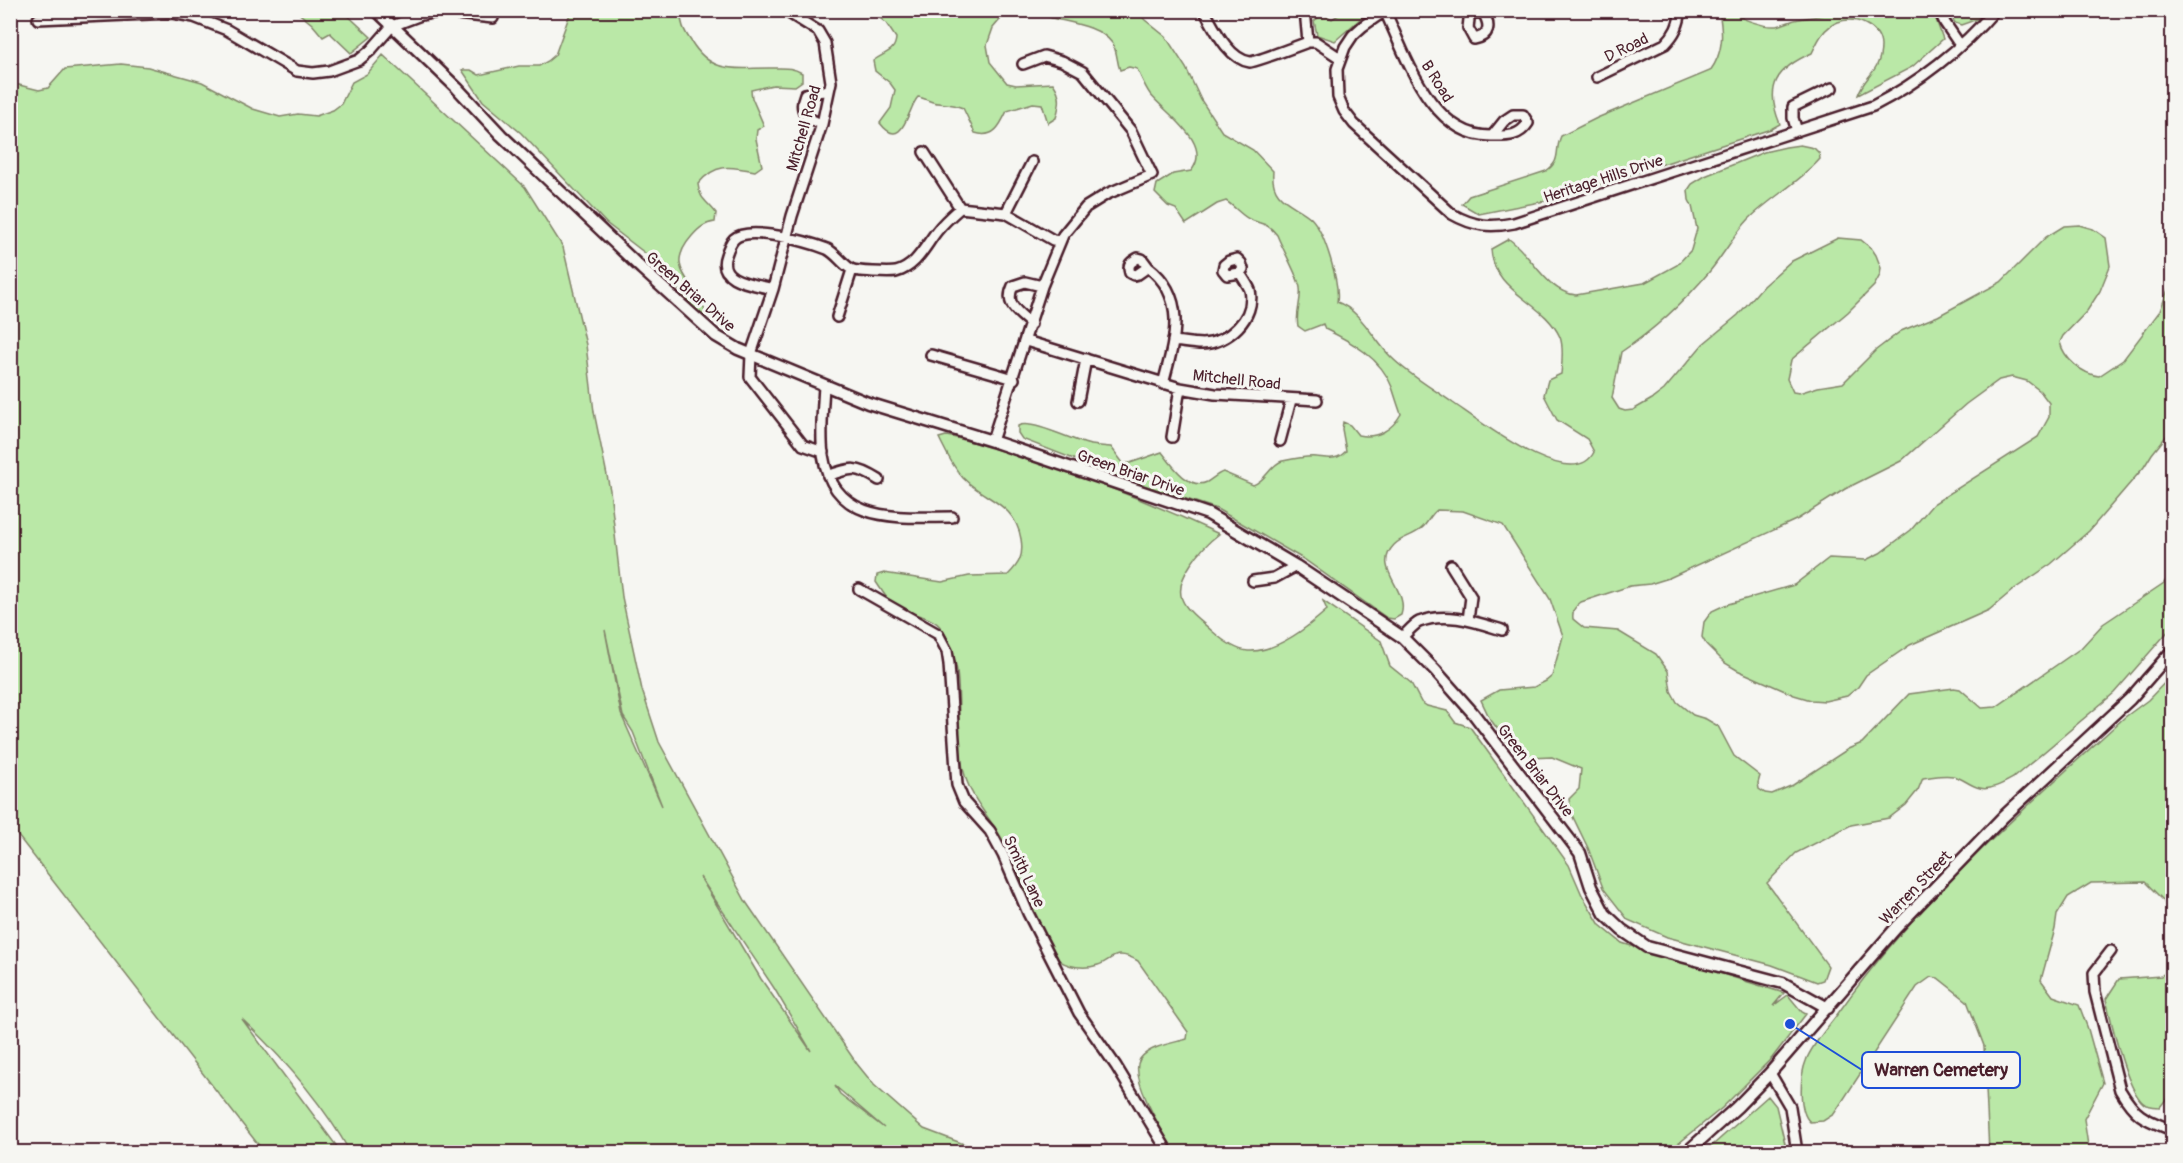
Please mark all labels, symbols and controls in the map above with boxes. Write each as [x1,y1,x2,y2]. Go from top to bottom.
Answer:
street label: D Road [1601,29,1652,67]
street label: B Road [1417,57,1458,106]
street label: Mitchell Road [782,83,826,174]
street label: Heritage Hills Drive [1541,150,1666,208]
street label: Green Briar Drive [641,247,739,336]
street label: Mitchell Road [1192,365,1282,395]
street label: Green Briar Drive [1074,445,1187,501]
street label: Green Briar Drive [1493,720,1578,821]
street label: Smith Lane [999,832,1049,911]
street label: Warren Street [1875,846,1957,929]
callout: Warren Cemetery [1862,1052,2020,1088]
text: Warren Cemetery [1874,1059,2008,1082]

